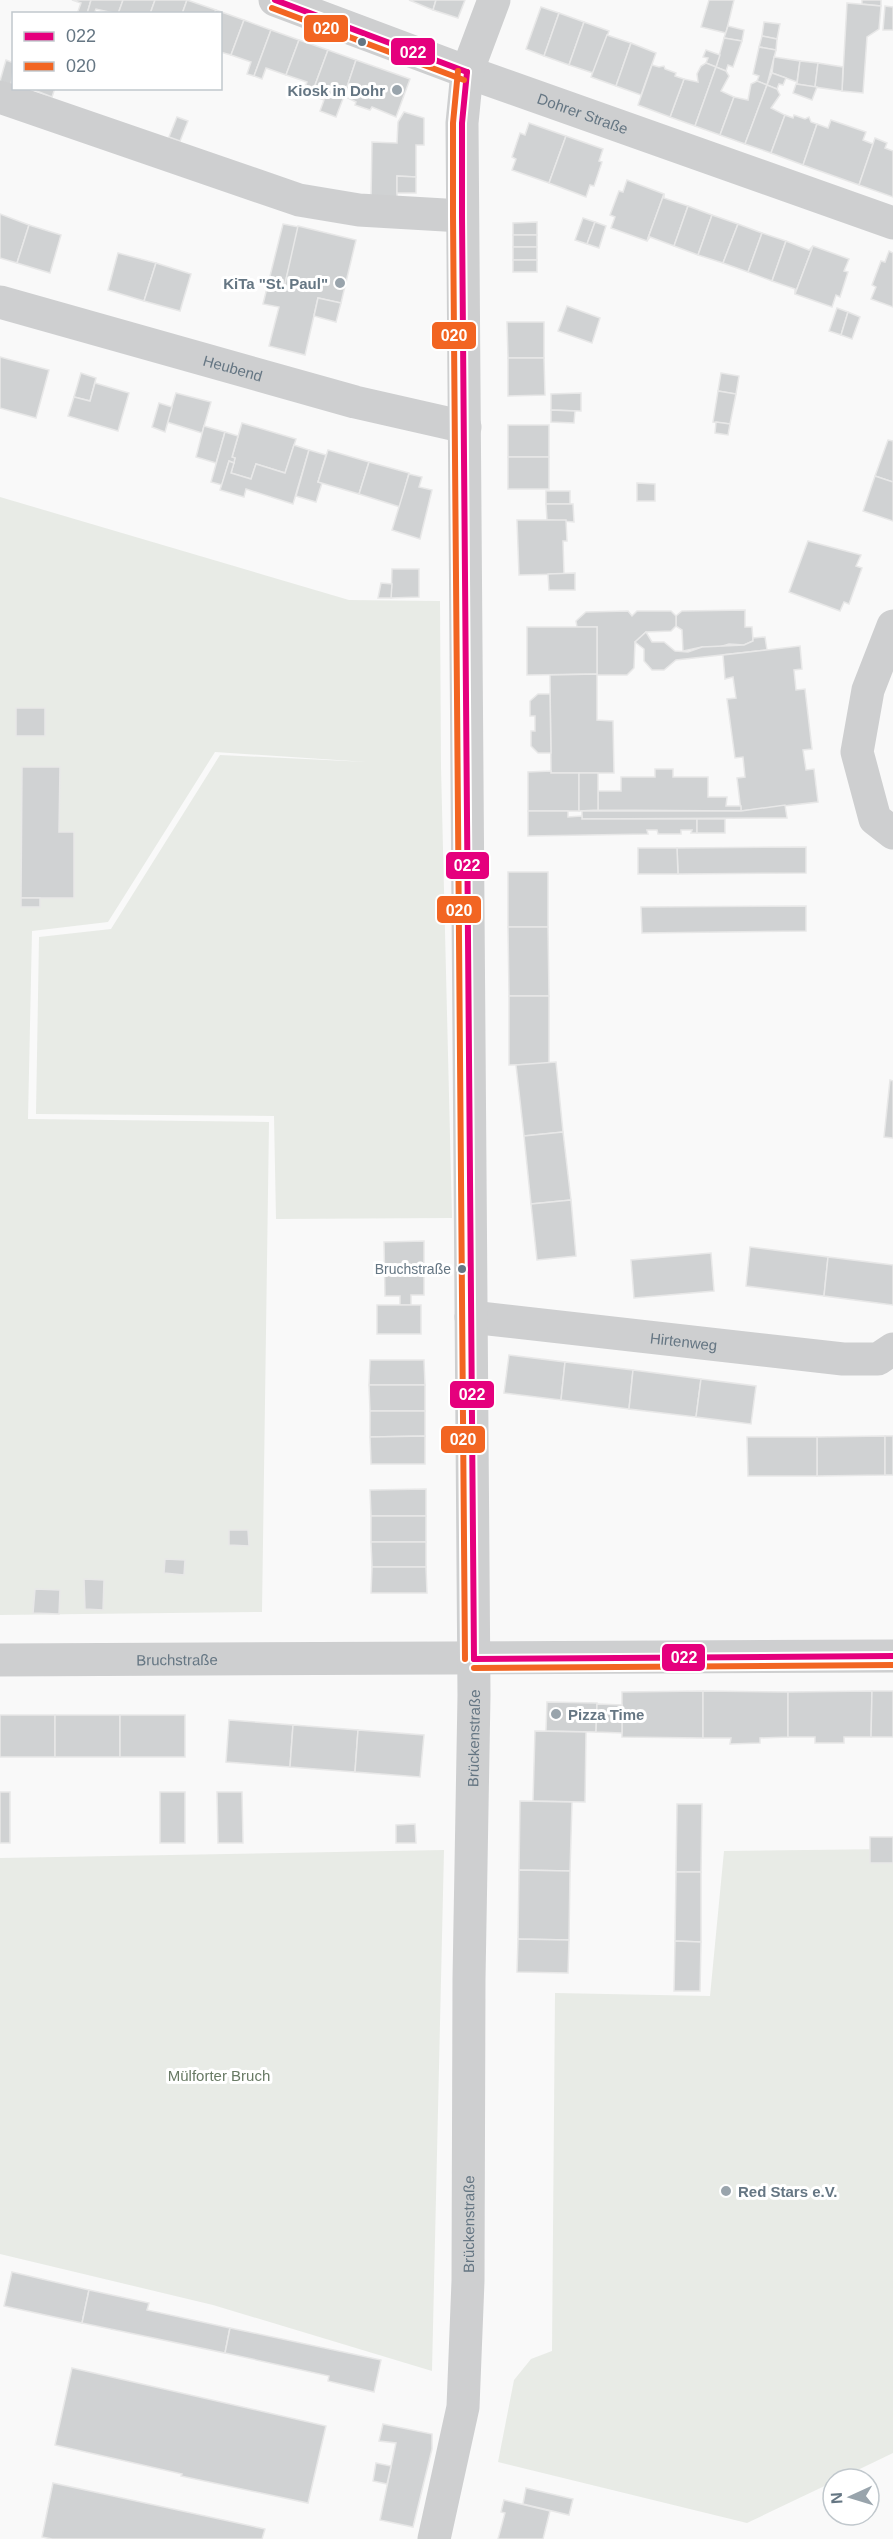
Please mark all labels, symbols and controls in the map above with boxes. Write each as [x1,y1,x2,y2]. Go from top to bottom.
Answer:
legend [12,12,222,90]
line badge: 020 [303,14,349,43]
text: 020 [313,20,339,37]
text: 022 [66,26,96,46]
unlabelled marker [356,36,368,48]
line badge: 022 [390,37,436,66]
text: 022 [400,44,426,61]
text: 020 [66,56,96,76]
place label: Kiosk in Dohr [287,82,385,99]
marker: Kiosk in Dohr [390,83,404,97]
street label: Dohrer Straße [535,89,631,137]
place label: KiTa "St. Paul" [223,275,328,292]
marker: KiTa "St. Paul" [333,276,347,290]
line badge: 020 [431,321,477,350]
text: 020 [441,327,467,344]
street label: Heubend [201,351,265,384]
line badge: 022 [445,851,490,880]
text: 022 [454,857,480,874]
line badge: 020 [436,895,482,924]
text: 020 [446,902,472,919]
place label: Bruchstraße [375,1261,451,1277]
marker: Bruchstraße [456,1263,468,1275]
street label: Hirtenweg [649,1329,718,1353]
line badge: 022 [449,1380,495,1409]
text: 022 [459,1386,485,1403]
line badge: 020 [440,1425,486,1454]
text: 020 [450,1431,476,1448]
line badge: 022 [661,1643,706,1672]
text: 022 [671,1649,697,1666]
street label: Bruchstraße [136,1651,218,1668]
street label: Brückenstraße [464,1689,483,1787]
place label: Pizza Time [568,1706,644,1723]
marker: Pizza Time [549,1707,563,1721]
park label: Mülforter Bruch [168,2067,270,2084]
street label: Brückenstraße [460,2175,477,2273]
place label: Red Stars e.V. [738,2183,838,2200]
marker: Red Stars e.V. [719,2184,733,2198]
north arrow [821,2467,881,2527]
text: N [828,2492,845,2504]

